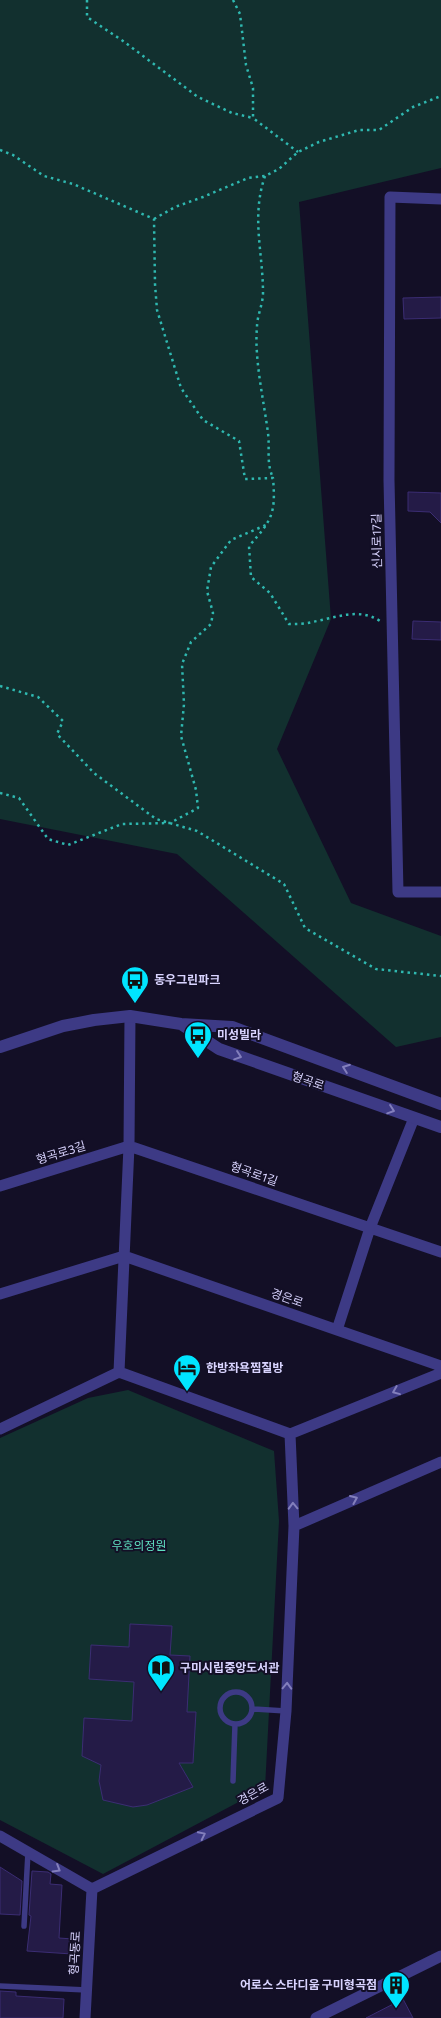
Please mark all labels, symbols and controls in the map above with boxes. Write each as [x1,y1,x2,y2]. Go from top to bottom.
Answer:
street label: 신시로17길 [369,513,383,569]
bus stop icon: 동우그린파크 [120,965,150,1004]
place label: 동우그린파크 [154,972,220,986]
bus stop icon: 미성빌라 [183,1020,213,1059]
place label: 미성빌라 [217,1027,261,1041]
one-way arrow [233,1050,242,1060]
one-way arrow [342,1064,351,1074]
street label: 형곡로 [290,1068,326,1092]
one-way arrow [386,1104,395,1114]
street label: 형곡로3길 [34,1138,87,1166]
street label: 형곡로1길 [229,1158,280,1188]
street label: 경은로 [269,1285,305,1309]
hotel icon: 한방좌욕찜질방 [172,1353,202,1392]
place label: 한방좌욕찜질방 [206,1360,283,1374]
one-way arrow [392,1385,401,1396]
one-way arrow [349,1495,358,1506]
one-way arrow [287,1502,298,1510]
park label: 우호의정원 [111,1538,167,1552]
library icon: 구미시립중앙도서관 [146,1653,176,1692]
place label: 구미시립중앙도서관 [180,1660,279,1674]
one-way arrow [281,1682,292,1690]
street label: 경은로 [235,1779,270,1807]
one-way arrow [197,1831,206,1842]
one-way arrow [52,1862,61,1872]
street label: 형곡동로 [66,1931,82,1975]
building icon: 어로스 스타디움 구미형곡점 [381,1970,411,2009]
place label: 어로스 스타디움 구미형곡점 [240,1977,377,1991]

